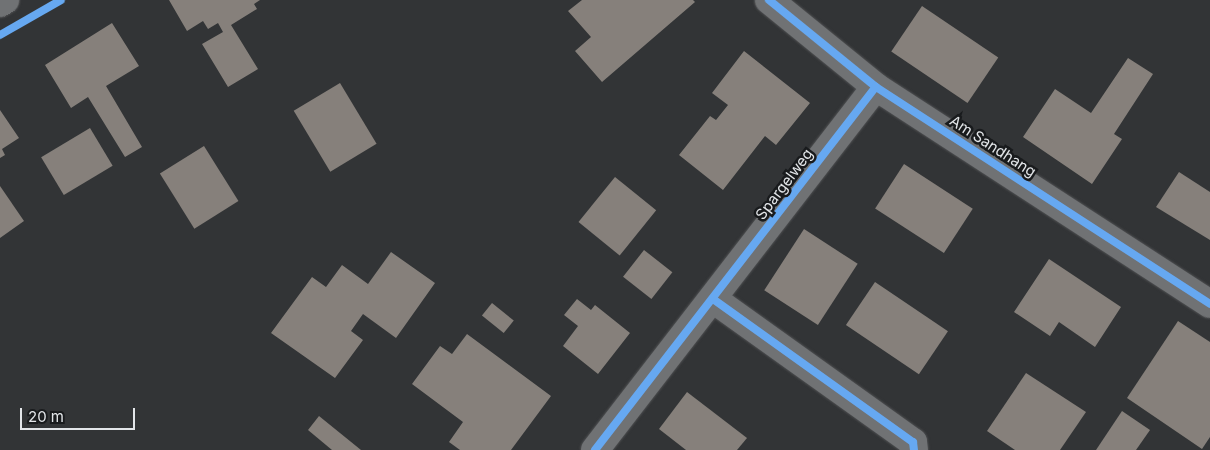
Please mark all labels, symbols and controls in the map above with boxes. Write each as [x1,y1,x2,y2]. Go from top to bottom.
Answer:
street label: Am Sandhang [947,111,1039,181]
street label: Spargelweg [751,145,817,223]
scale bar [22,398,138,430]
text: 20 m [28,407,64,426]

